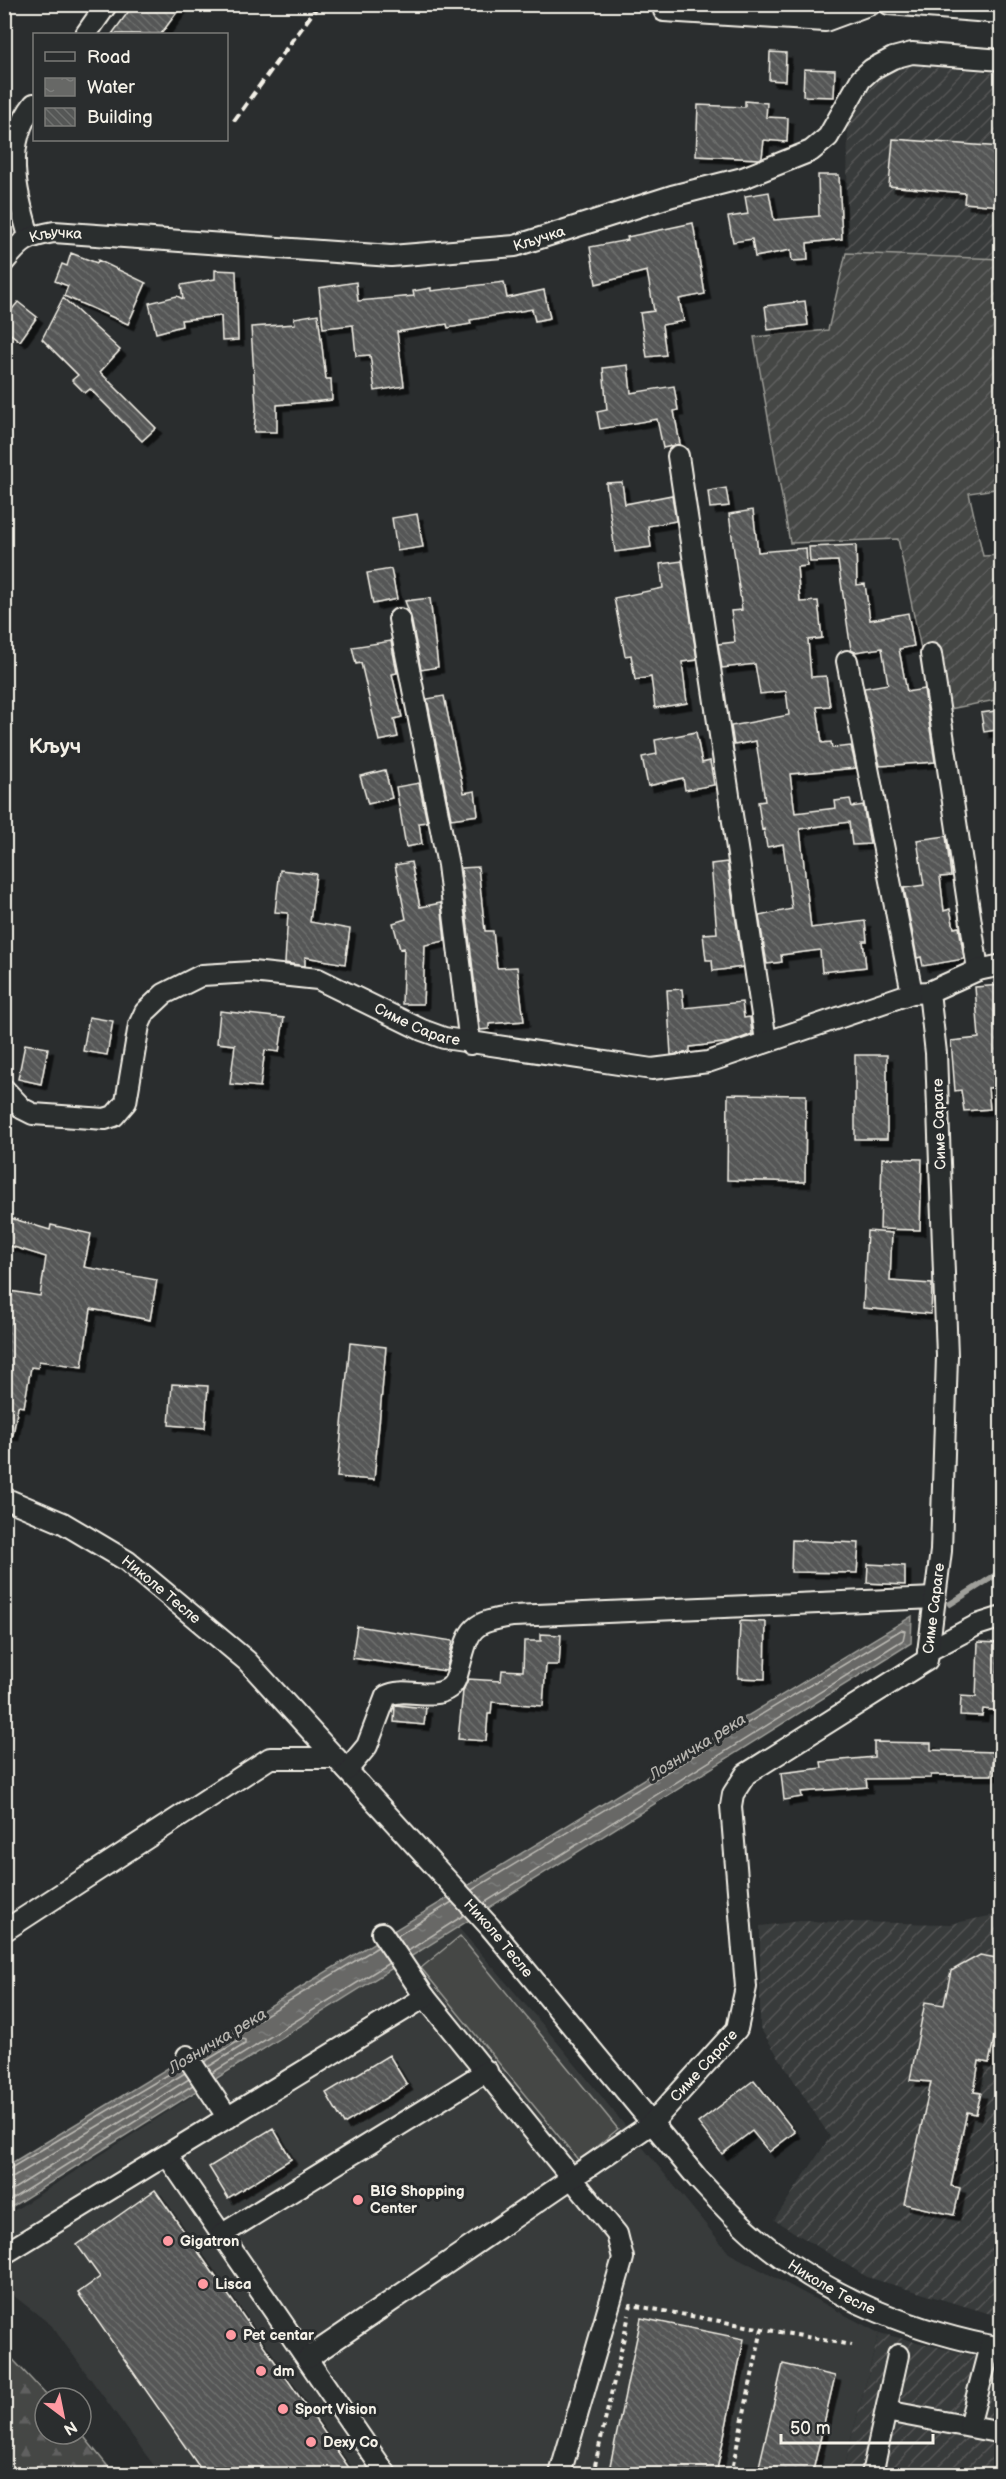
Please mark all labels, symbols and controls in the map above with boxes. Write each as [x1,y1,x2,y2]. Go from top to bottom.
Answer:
legend [33,33,228,141]
text: Road [87,47,131,68]
text: Water [87,77,135,98]
text: Building [87,107,153,128]
street label: Кључка [511,222,568,256]
street label: Кључка [27,223,83,248]
district label: Кључ [29,734,81,759]
street label: Симе Сараге [371,999,461,1050]
street label: Симе Сараге [928,1078,951,1170]
street label: Николе Тесле [117,1551,204,1628]
street label: Симе Сараге [919,1562,949,1655]
water label: Лозничка река [645,1710,750,1785]
street label: Николе Тесле [459,1895,537,1982]
water label: Лозничка река [165,2005,270,2078]
street label: Симе Сараге [667,2026,742,2106]
place label: BIG Shopping Center [370,2182,464,2218]
marker: BIG Shopping Center [351,2193,365,2207]
place label: Gigatron [180,2232,239,2251]
marker: Gigatron [161,2234,175,2248]
street label: Николе Тесле [784,2256,878,2319]
place label: Lisca [215,2275,252,2294]
marker: Lisca [196,2277,210,2291]
place label: Pet centar [243,2326,315,2345]
marker: Pet centar [224,2328,238,2342]
place label: dm [273,2362,295,2381]
marker: dm [254,2364,268,2378]
north arrow [33,2386,93,2446]
place label: Sport Vision [295,2400,377,2419]
marker: Sport Vision [276,2402,290,2416]
scale bar [781,2407,932,2445]
text: N [60,2416,80,2439]
text: 50 m [790,2418,831,2439]
place label: Dexy Co [323,2433,379,2452]
marker: Dexy Co [304,2435,318,2449]

